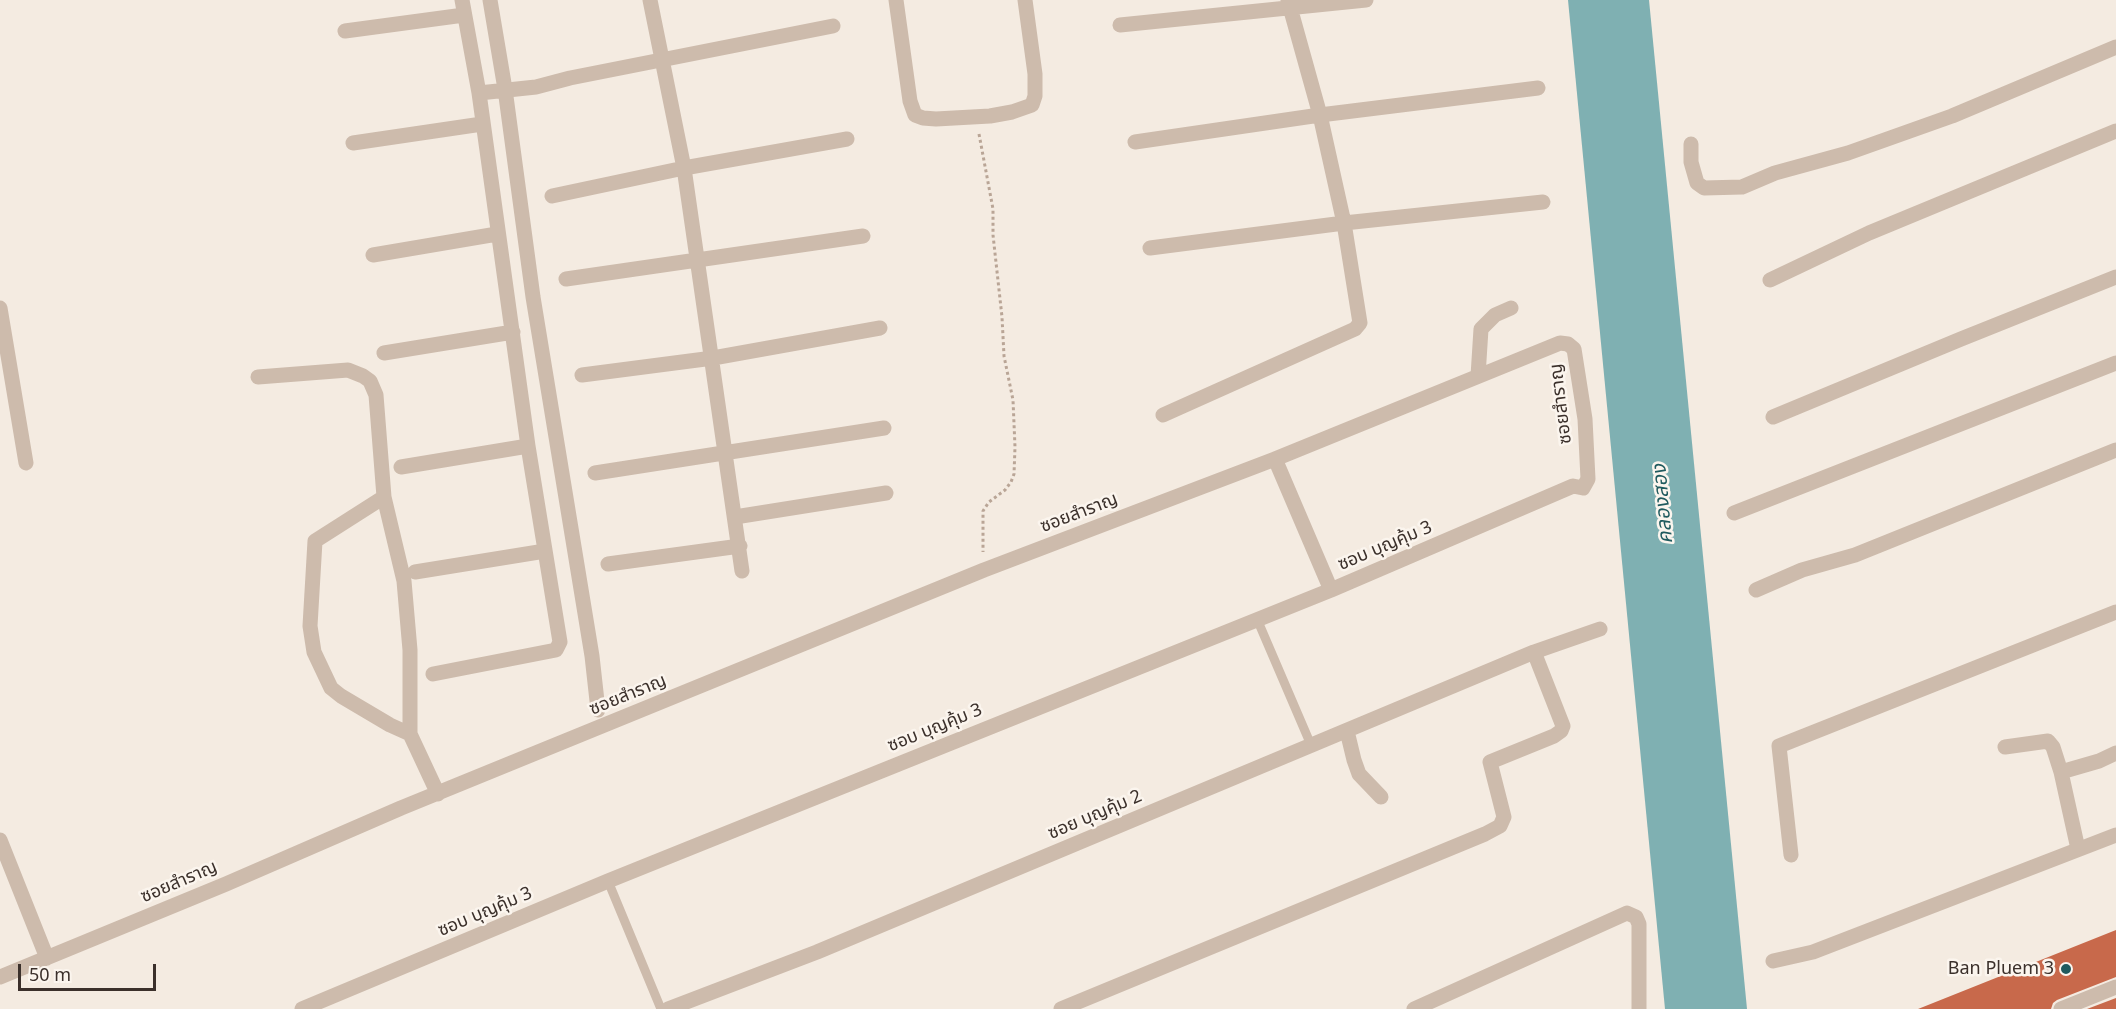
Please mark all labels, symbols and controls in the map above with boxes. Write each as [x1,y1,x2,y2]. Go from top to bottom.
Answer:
street label: ซอยสำราญ [1545,362,1577,446]
water label: คลองสอง [1648,463,1678,545]
street label: ซอยสำราญ [1037,488,1121,538]
street label: ซอบ บุญคุ้ม 3 [1335,516,1435,576]
street label: ซอยสำราญ [586,670,670,720]
street label: ซอบ บุญคุ้ม 3 [884,699,986,757]
street label: ซอย บุญคุ้ม 2 [1045,786,1145,844]
street label: ซอยสำราญ [137,856,221,908]
street label: ซอบ บุญคุ้ม 3 [435,882,535,942]
scale bar [21,952,159,990]
place label: Ban Pluem 3 [1948,958,2054,980]
text: 50 m [29,962,71,986]
marker: Ban Pluem 3 [2059,962,2073,976]

